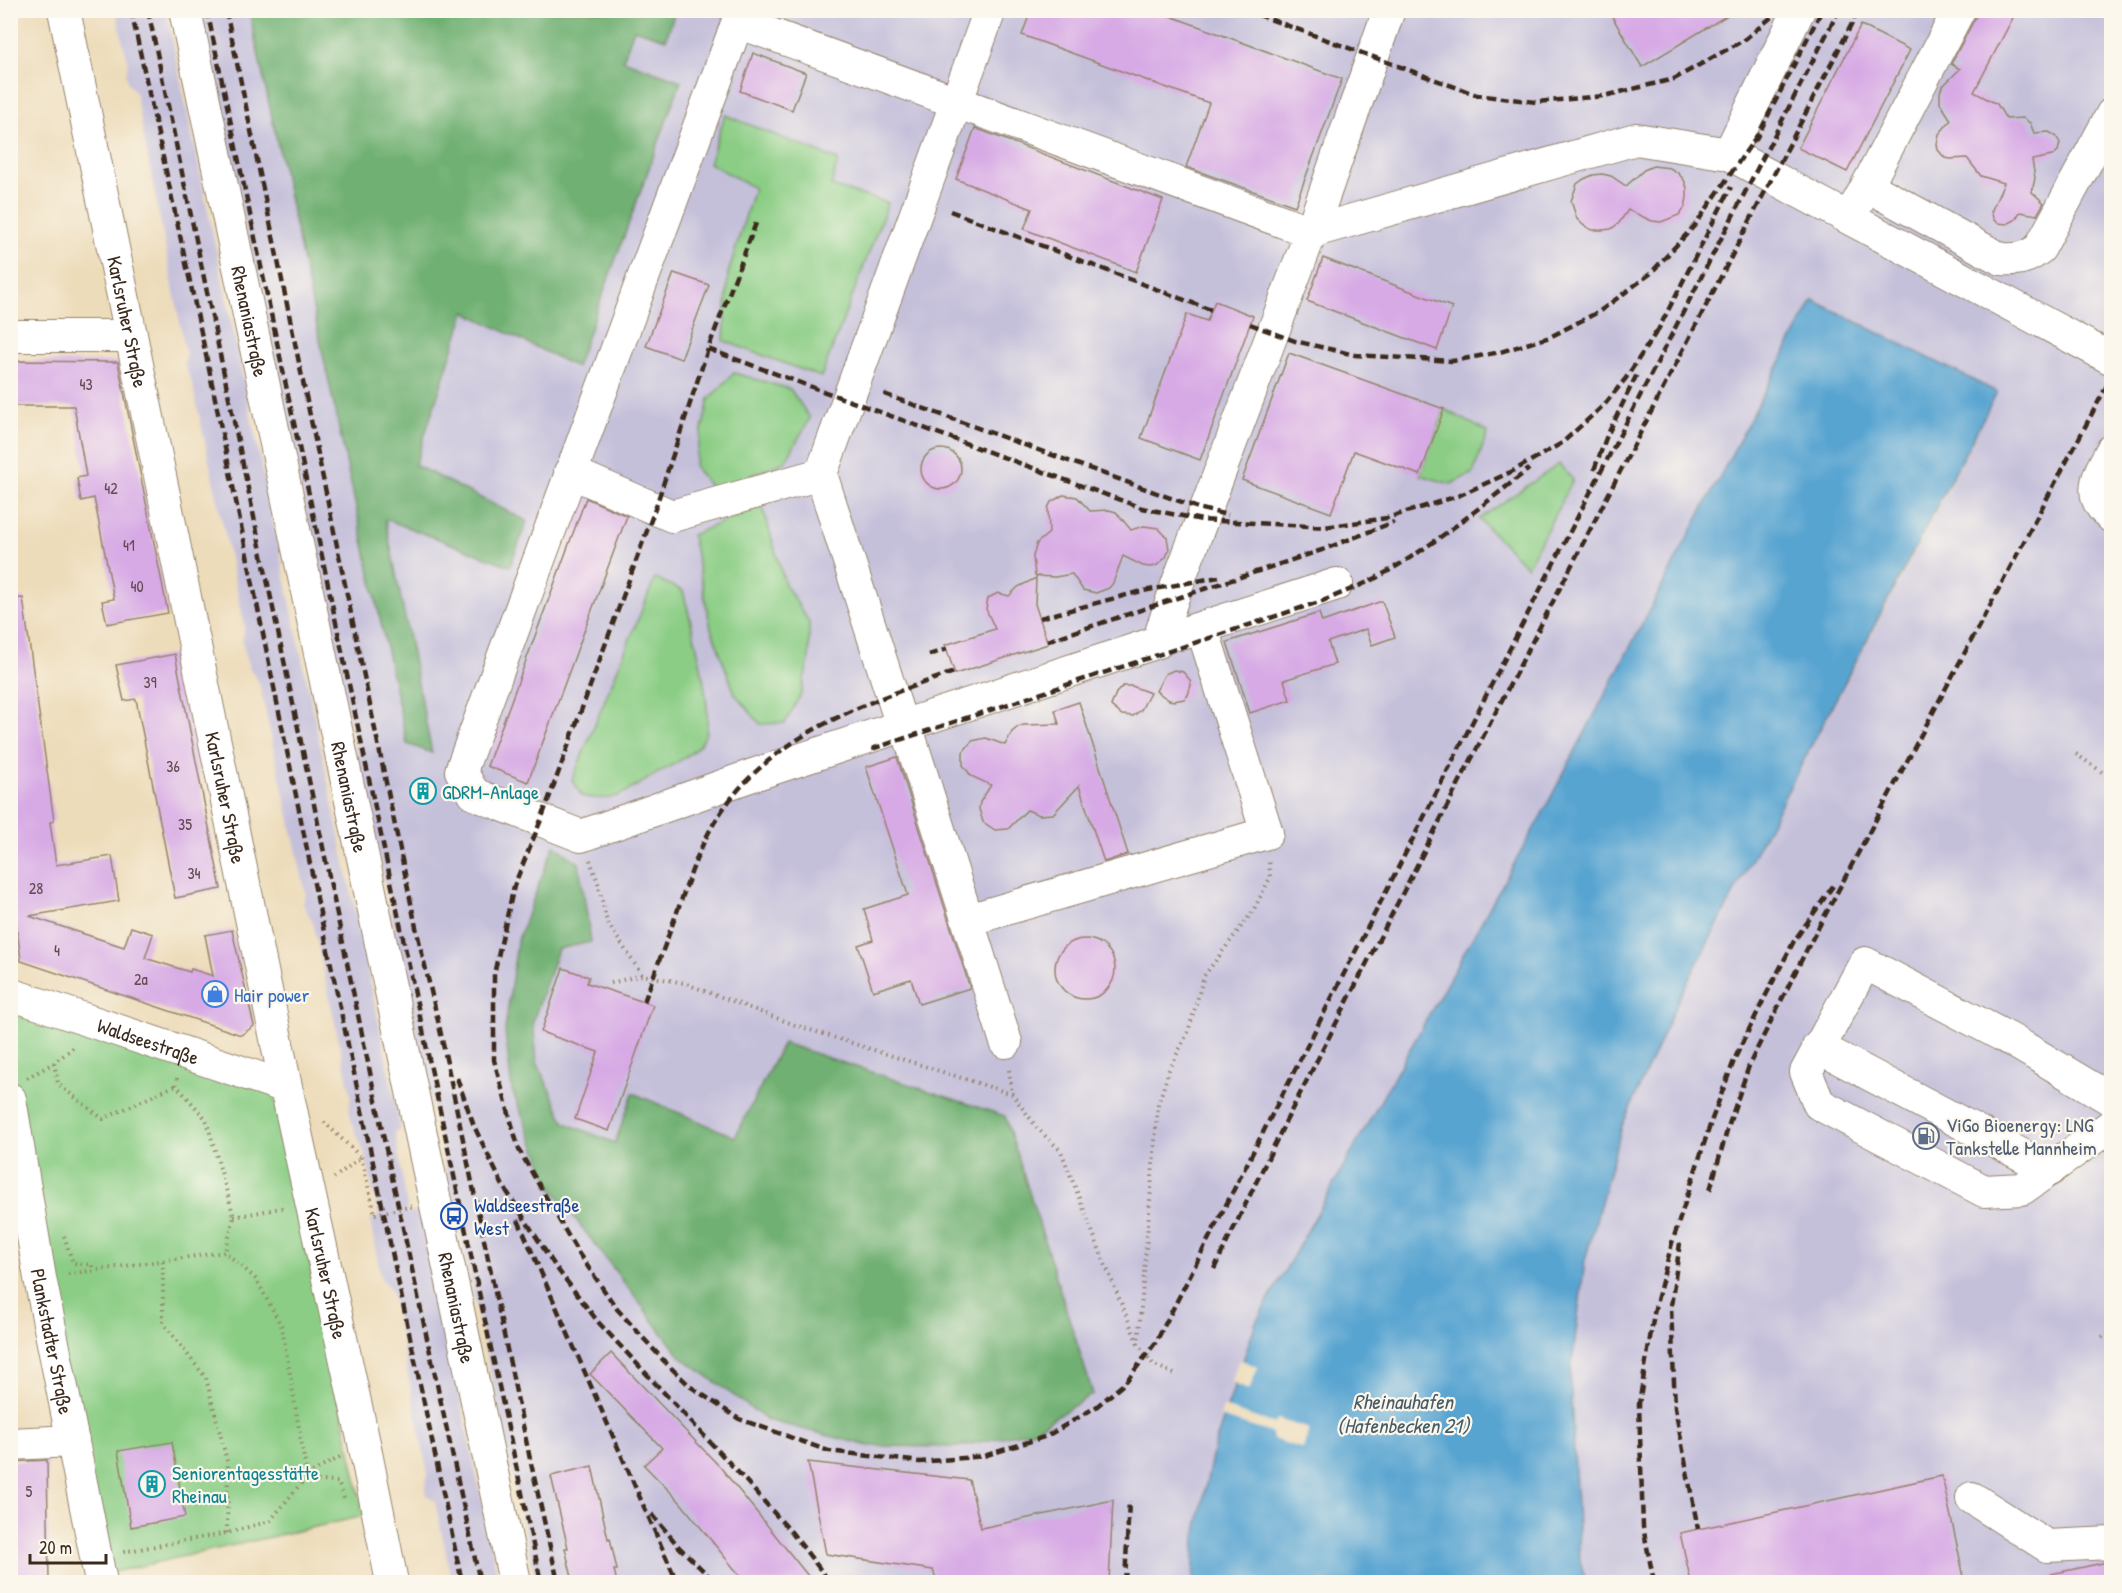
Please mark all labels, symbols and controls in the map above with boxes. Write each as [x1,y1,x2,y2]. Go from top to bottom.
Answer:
street label: Karlsruher Straße [101,253,155,390]
street label: Rhenaniastraße [226,263,275,379]
house number: 43 [79,373,93,395]
house number: 42 [104,477,118,499]
house number: 41 [123,534,135,556]
house number: 40 [130,575,144,597]
house number: 39 [143,671,157,693]
street label: Karlsruher Straße [200,729,253,866]
street label: Rhenaniastraße [325,739,375,855]
house number: 36 [166,755,180,777]
building icon: GDRM-Anlage [408,776,438,806]
place label: GDRM-Anlage [442,778,539,805]
house number: 35 [178,813,192,835]
house number: 34 [187,862,201,884]
house number: 28 [29,877,43,899]
house number: 4 [54,939,60,961]
house number: 2a [134,968,148,990]
shop icon: Hair power [200,979,230,1009]
place label: Hair power [234,981,310,1008]
street label: Waldseestraße [94,1011,203,1070]
place label: ViGo Bioenergy: LNG Tankstelle Mannheim [1946,1111,2097,1161]
fuel station icon: ViGo Bioenergy: LNG Tankstelle Mannheim [1911,1121,1941,1151]
place label: Waldseestraße West [474,1191,580,1241]
bus stop icon: Waldseestraße West [439,1201,469,1231]
street label: Karlsruher Straße [299,1205,354,1341]
street label: Rhenaniastraße [433,1250,482,1366]
street label: Plankstadter Straße [25,1267,80,1416]
water label: Rheinauhafen (Hafenbecken 21) [1337,1387,1470,1440]
place label: Seniorentagesstätte Rheinau [172,1459,319,1509]
building icon: Seniorentagesstätte Rheinau [137,1469,167,1499]
house number: 5 [26,1480,33,1502]
scale bar [30,1527,106,1565]
text: 20 m [39,1535,72,1560]

